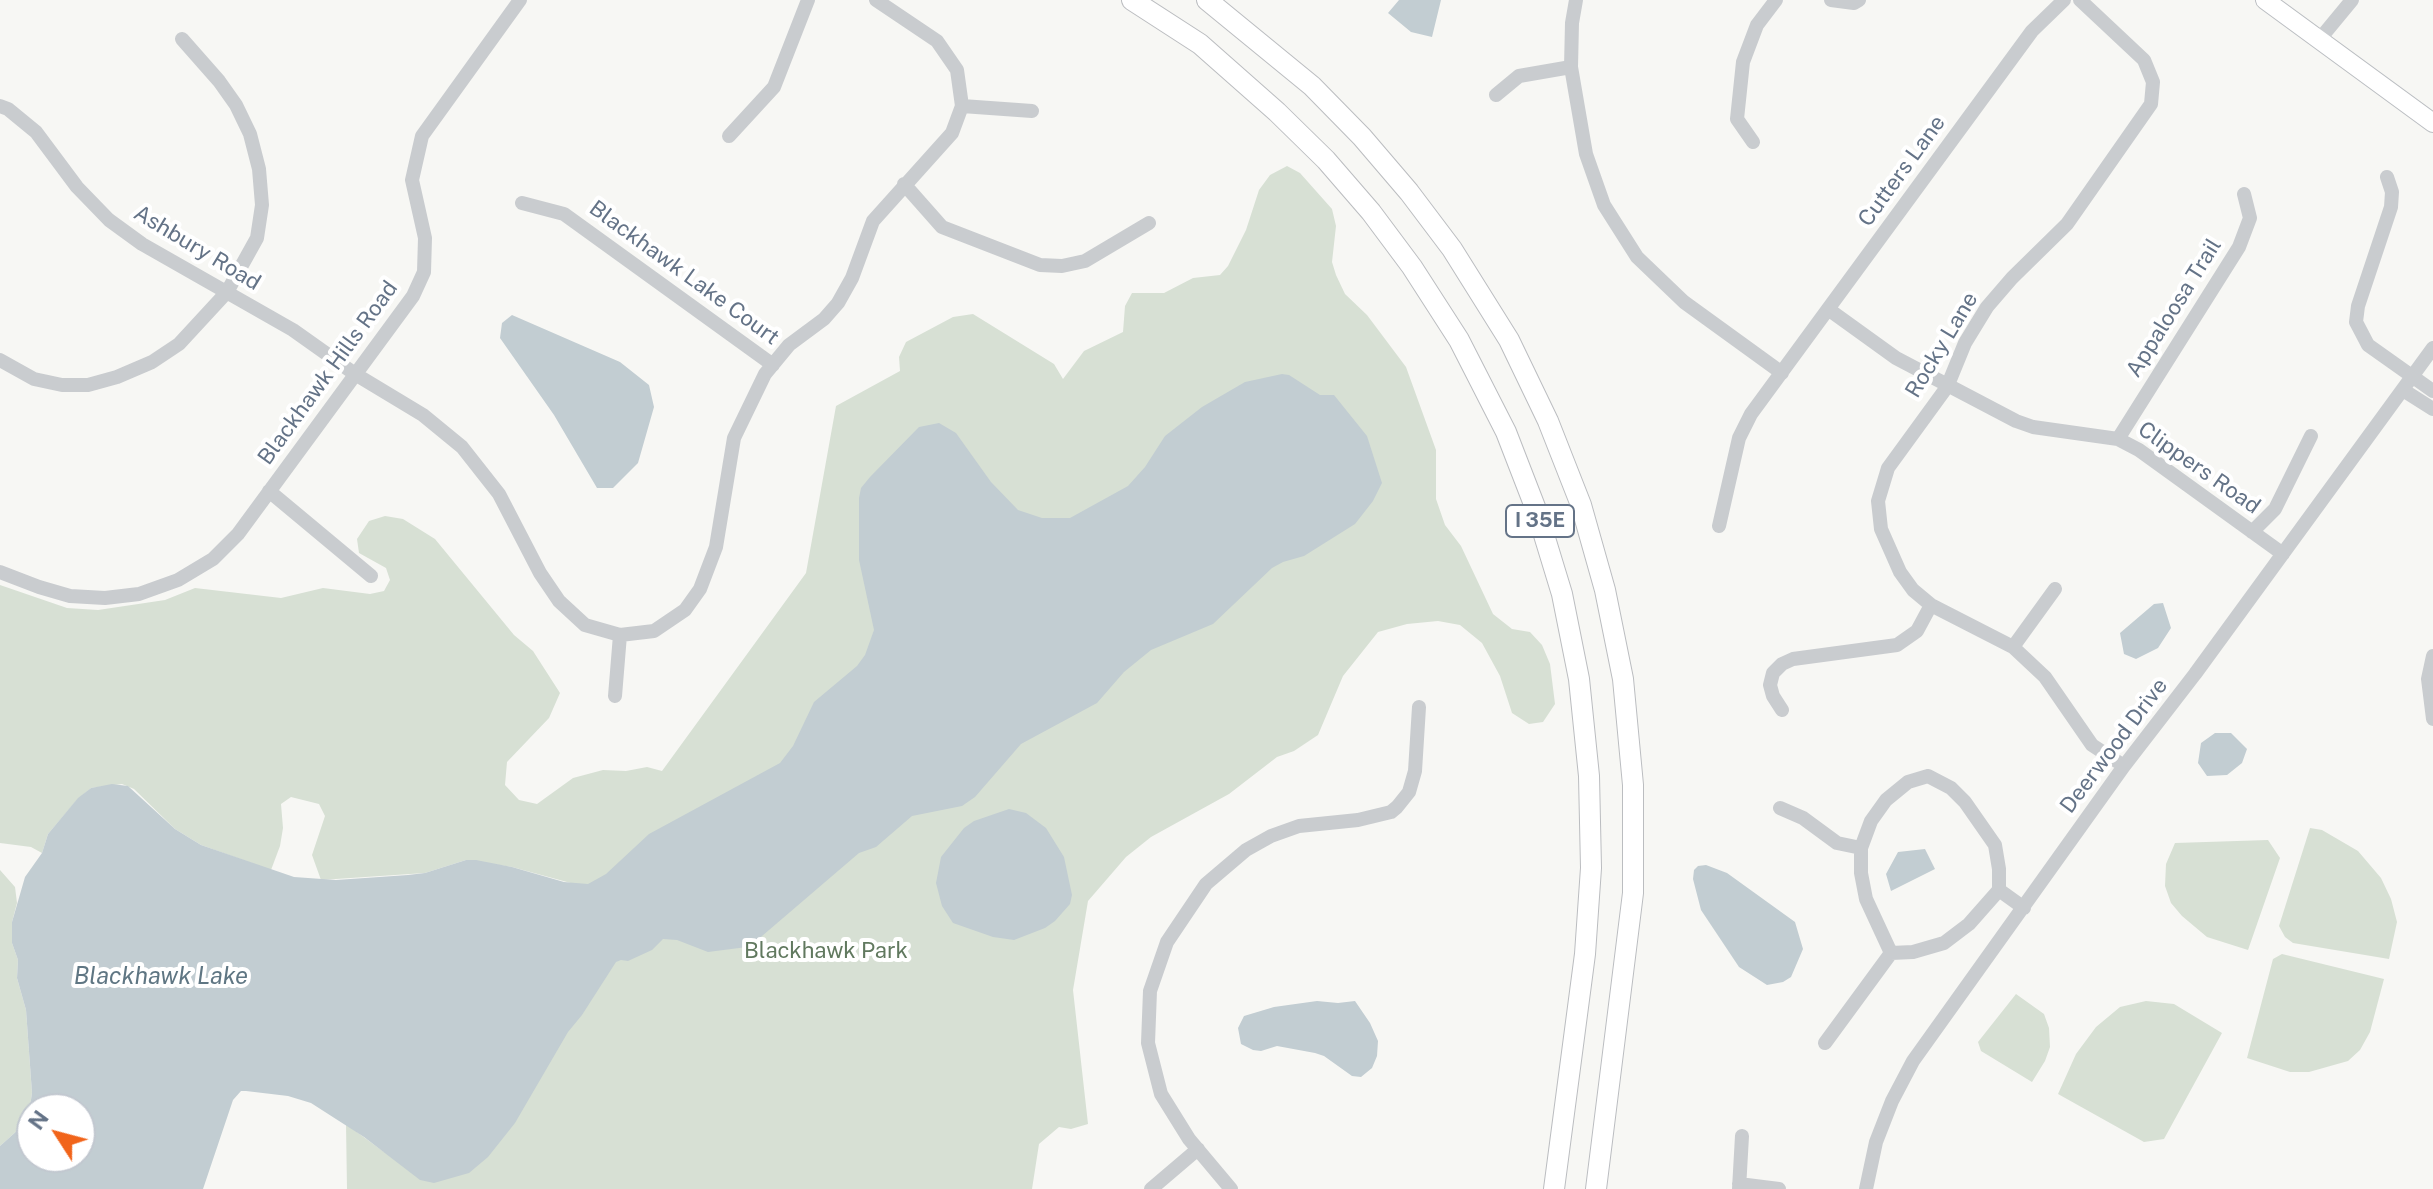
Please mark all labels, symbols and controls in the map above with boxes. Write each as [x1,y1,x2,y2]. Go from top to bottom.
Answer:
street label: Cutters Lane [1853,110,1951,232]
street label: Blackhawk Lake Court [584,195,784,351]
street label: Ashbury Road [129,200,265,296]
street label: Appaloosa Trail [2121,234,2227,382]
street label: Blackhawk Hills Road [252,276,404,470]
street label: Rocky Lane [1900,288,1984,402]
street label: Clippers Road [2133,416,2265,520]
road number: I 35E [1506,505,1574,537]
street label: Deerwood Drive [2055,673,2173,819]
park label: Blackhawk Park [744,938,908,964]
water label: Blackhawk Lake [74,963,248,991]
north arrow [16,1093,96,1173]
text: N [23,1105,54,1135]

